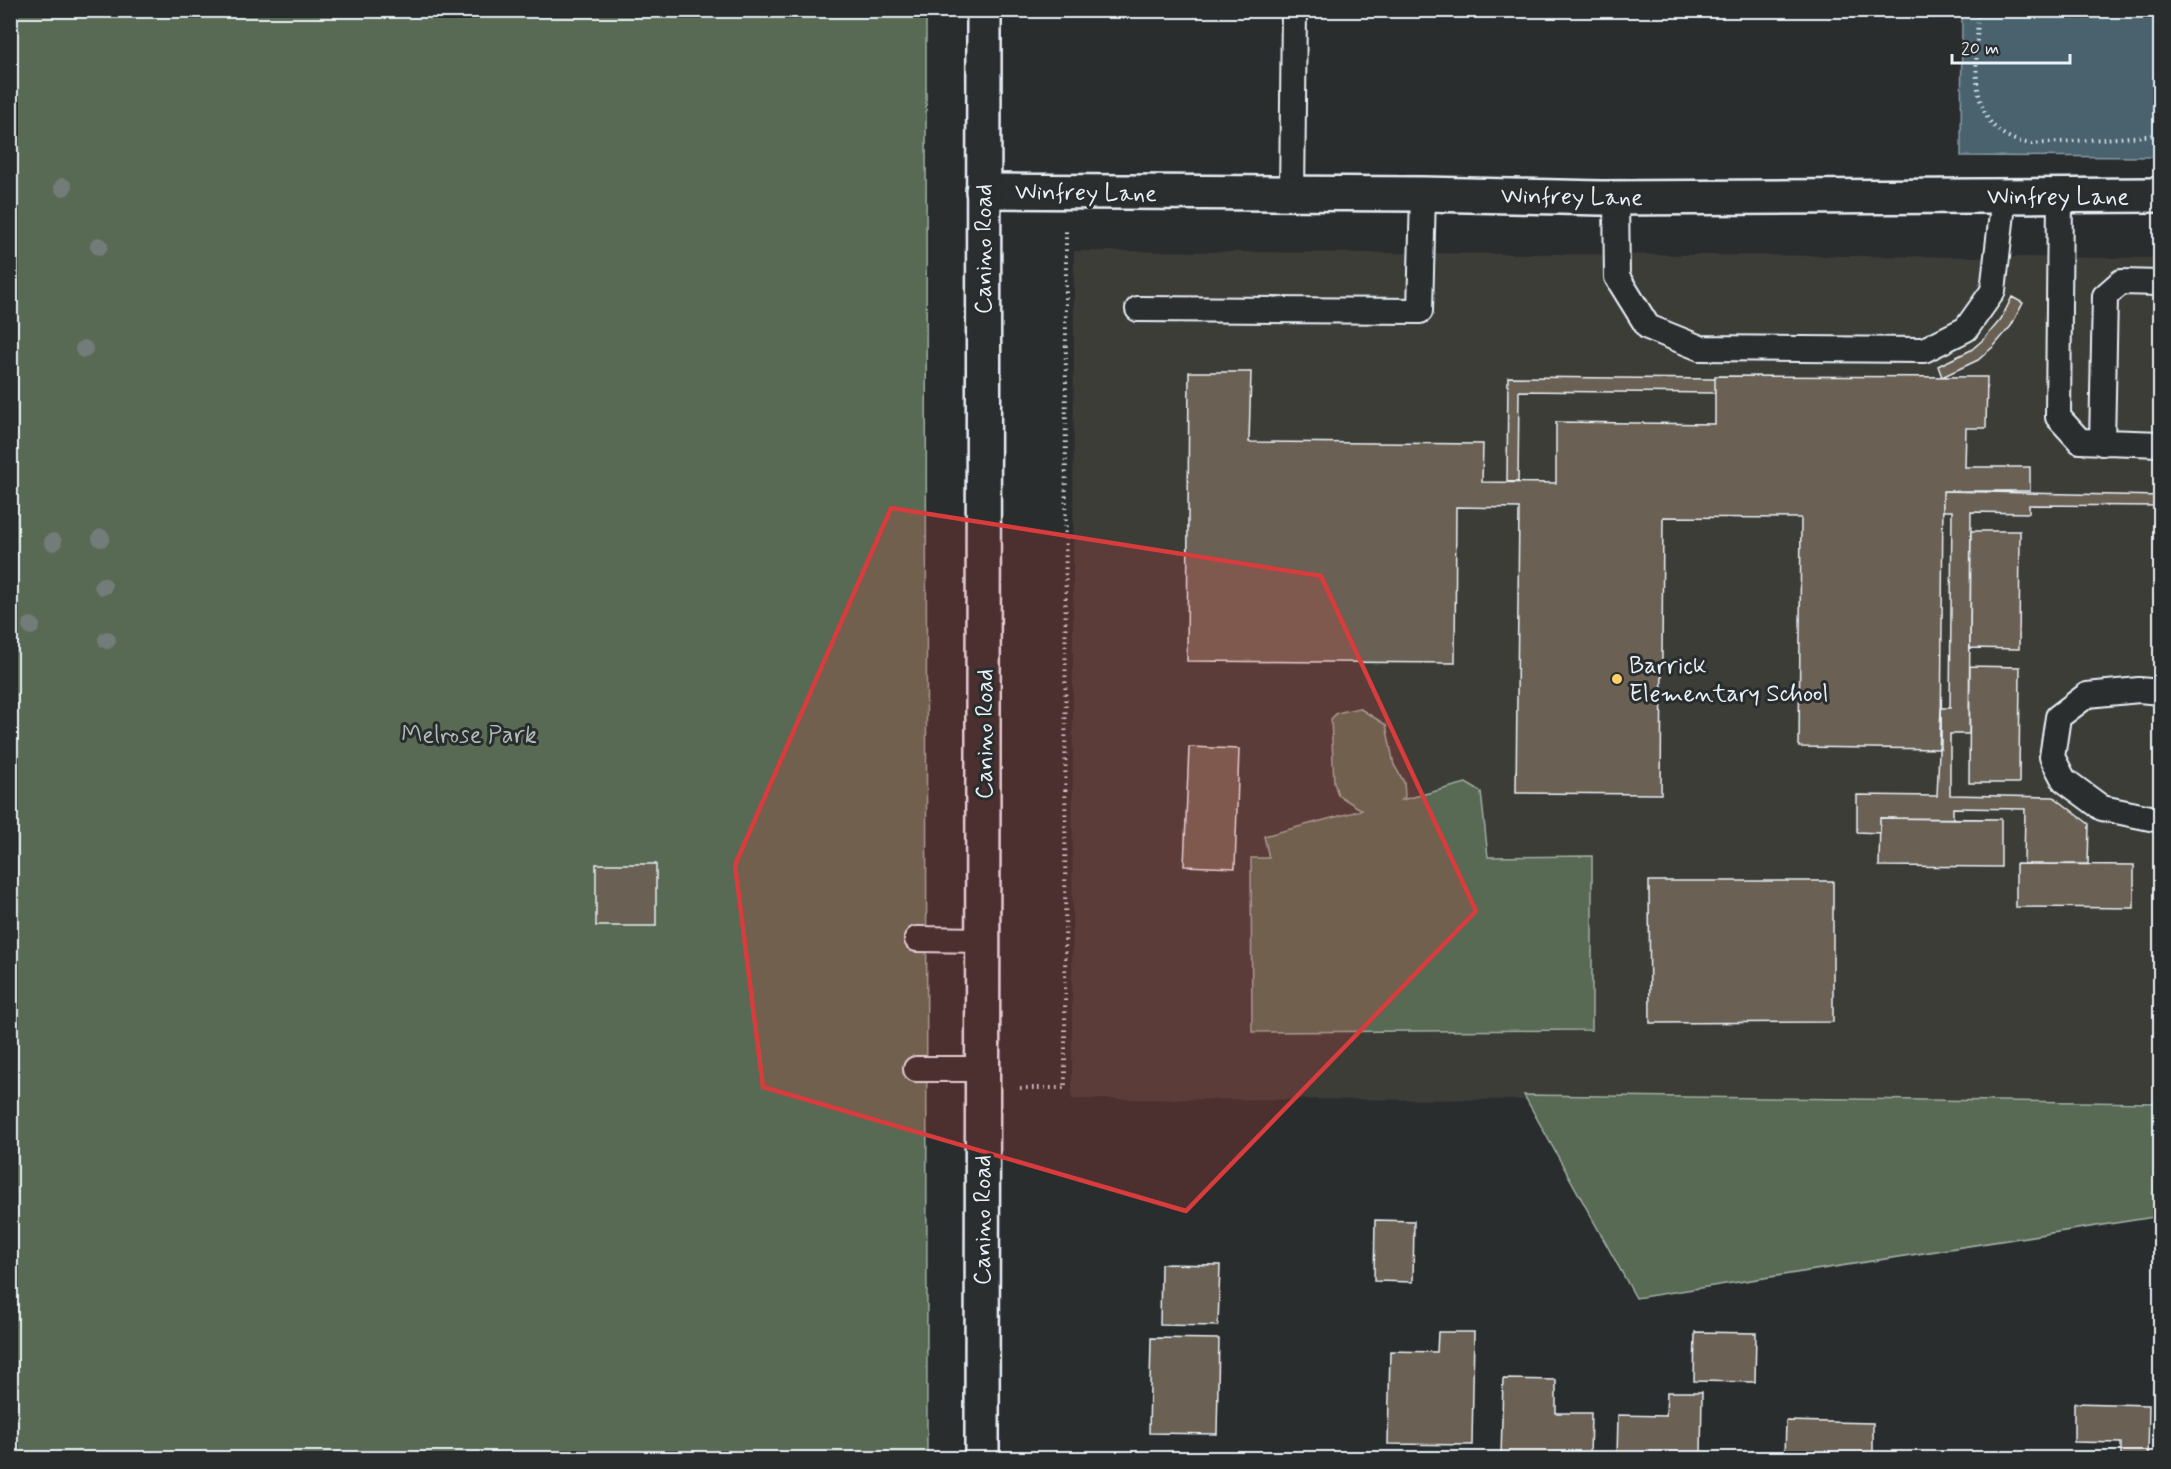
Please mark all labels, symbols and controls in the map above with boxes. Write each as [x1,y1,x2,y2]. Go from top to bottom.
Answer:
scale bar [1952,27,2070,65]
text: 20 m [1961,37,1999,61]
street label: Winfrey Lane [1015,177,1157,210]
street label: Winfrey Lane [1501,181,1643,214]
street label: Winfrey Lane [1987,182,2129,213]
street label: Canino Road [969,184,1000,314]
place label: Barrick Elementary School [1629,651,1828,710]
street label: Canino Road [970,669,1001,799]
marker: Barrick Elementary School [1610,672,1624,686]
park label: Melrose Park [401,720,537,751]
street label: Canino Road [968,1155,999,1285]

